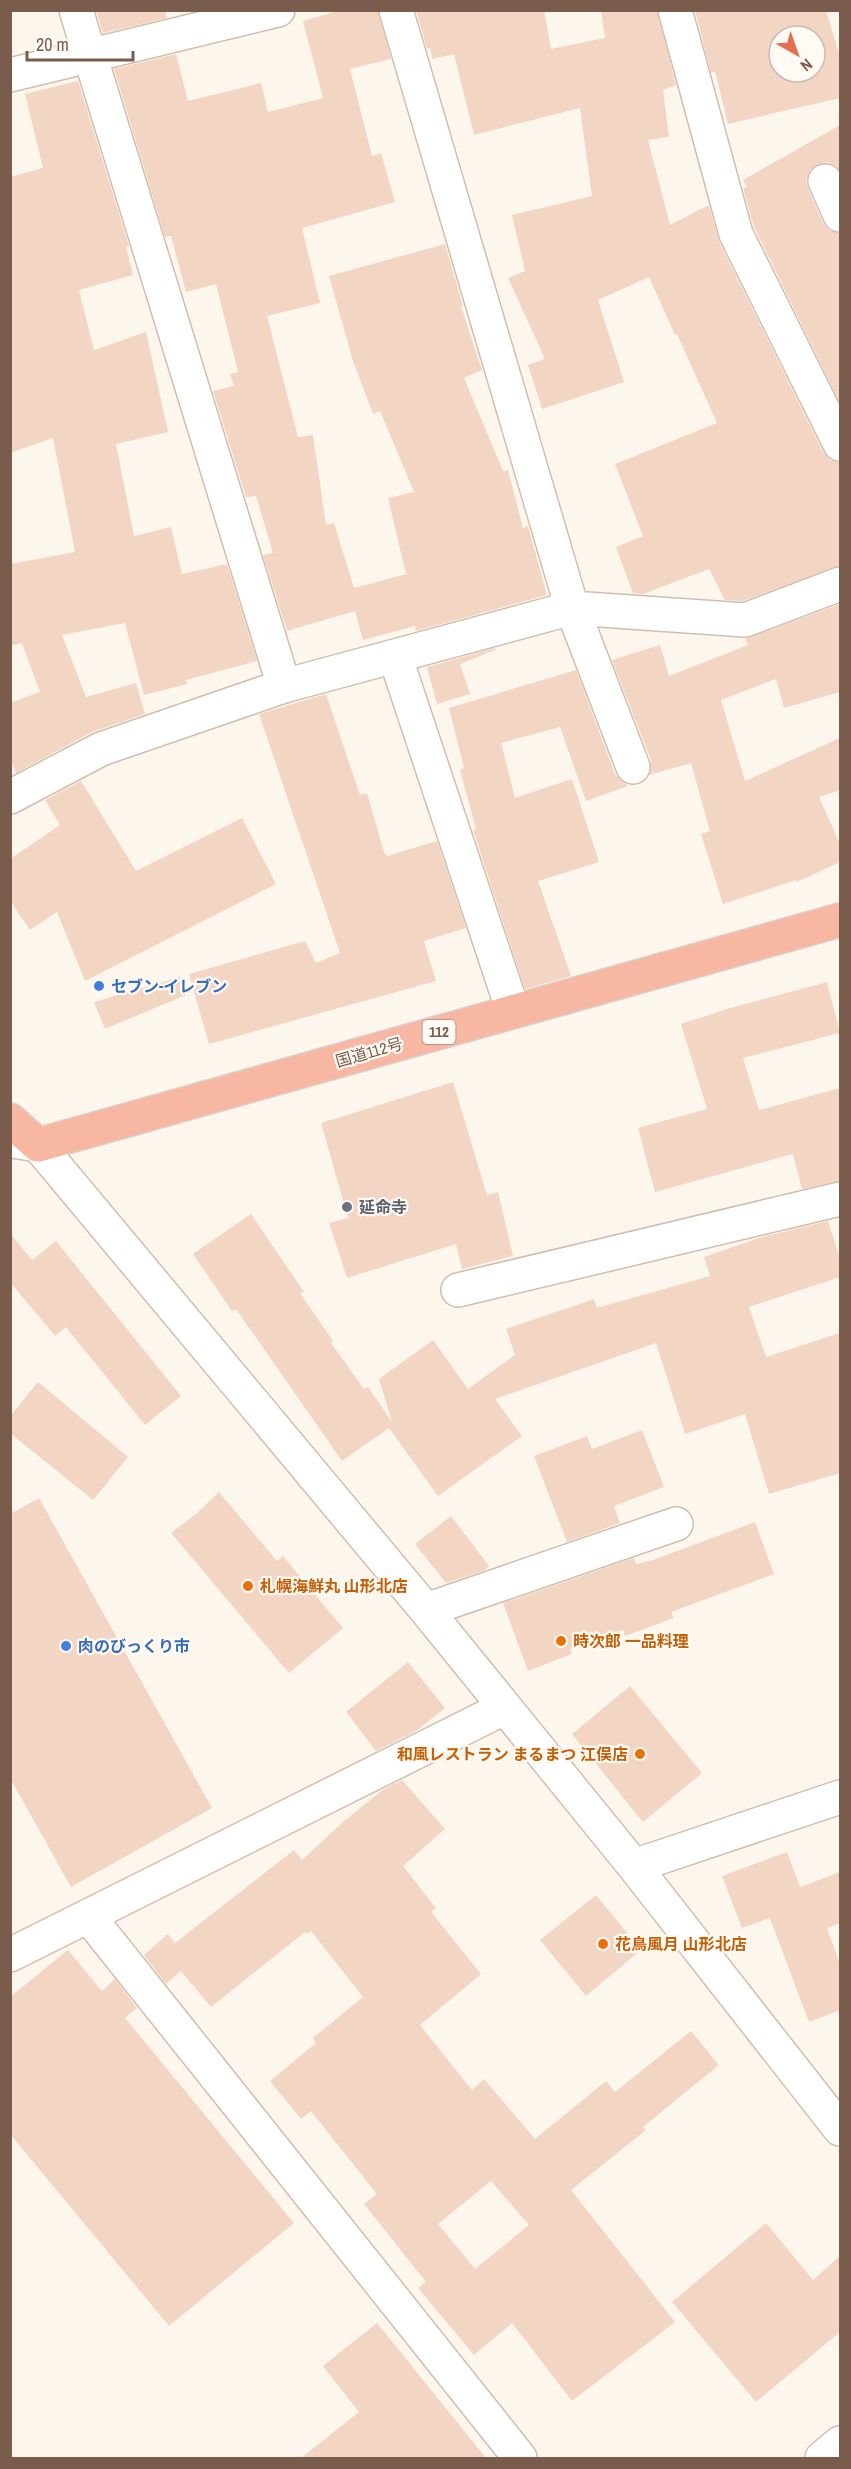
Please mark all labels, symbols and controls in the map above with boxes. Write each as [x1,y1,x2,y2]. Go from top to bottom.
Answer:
scale bar [27,24,134,62]
north arrow [767,24,827,84]
text: 20 m [36,32,69,57]
text: N [796,54,817,77]
place label: セブン-イレブン [111,975,227,997]
marker: セブン-イレブン [92,979,106,993]
road number: 112 [422,1020,456,1044]
street label: 国道112号 [333,1032,405,1072]
place label: 延命寺 [359,1196,407,1218]
marker: 延命寺 [340,1200,354,1214]
place label: 札幌海鮮丸 山形北店 [260,1575,408,1597]
marker: 札幌海鮮丸 山形北店 [241,1579,255,1593]
place label: 時次郎 一品料理 [573,1630,689,1652]
marker: 時次郎 一品料理 [554,1634,568,1648]
place label: 肉のびっくり市 [78,1635,190,1657]
marker: 肉のびっくり市 [59,1639,73,1653]
place label: 和風レストラン まるまつ 江俣店 [397,1743,628,1765]
marker: 和風レストラン まるまつ 江俣店 [633,1747,647,1761]
place label: 花鳥風月 山形北店 [615,1933,747,1955]
marker: 花鳥風月 山形北店 [596,1937,610,1951]

